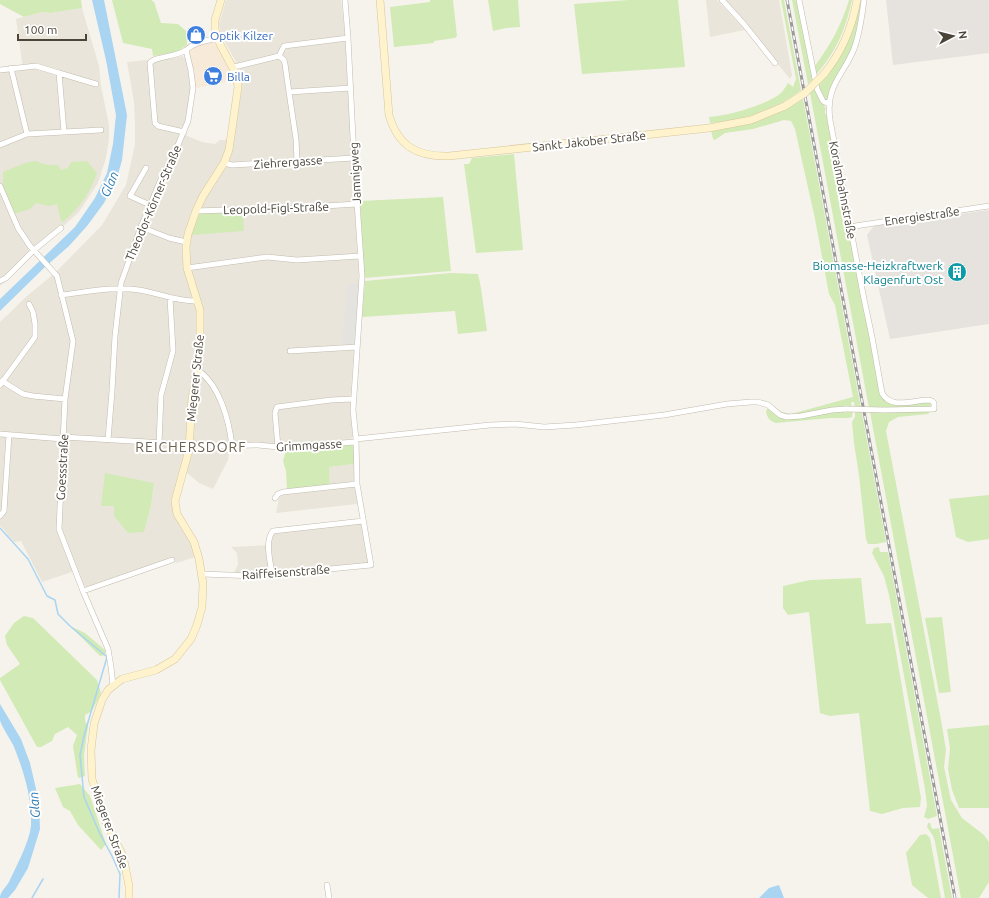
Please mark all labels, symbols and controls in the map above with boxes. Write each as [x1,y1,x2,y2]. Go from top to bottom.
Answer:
scale bar [18,16,86,42]
north arrow [933,16,973,56]
text: 100 m [24,23,57,36]
shop icon: Optik Kilzer [185,24,207,46]
place label: Optik Kilzer [210,29,273,42]
text: N [956,30,969,40]
supermarket icon: Billa [202,65,224,87]
place label: Billa [227,70,250,83]
street label: Sankt Jakober Straße [532,129,646,153]
street label: Koralmbahnstraße [827,140,859,240]
street label: Jamnigweg [347,142,363,204]
street label: Theodor-Körner-Straße [123,143,183,263]
street label: Ziehrergasse [253,153,323,171]
water label: Glan [97,169,121,199]
street label: Leopold-Figl-Straße [223,200,329,216]
street label: Energiestraße [884,204,960,228]
place label: Biomasse-Heizkraftwerk Klagenfurt Ost [812,259,943,286]
building icon: Biomasse-Heizkraftwerk Klagenfurt Ost [946,261,968,283]
street label: Miegerer Straße [184,334,206,422]
street label: Goessstraße [54,433,70,501]
street label: Grimmgasse [276,437,342,453]
district label: REICHERSDORF [135,439,247,455]
street label: Raiffeisenstraße [241,562,331,582]
street label: Miegerer Straße [89,784,131,870]
water label: Glan [26,791,42,819]

